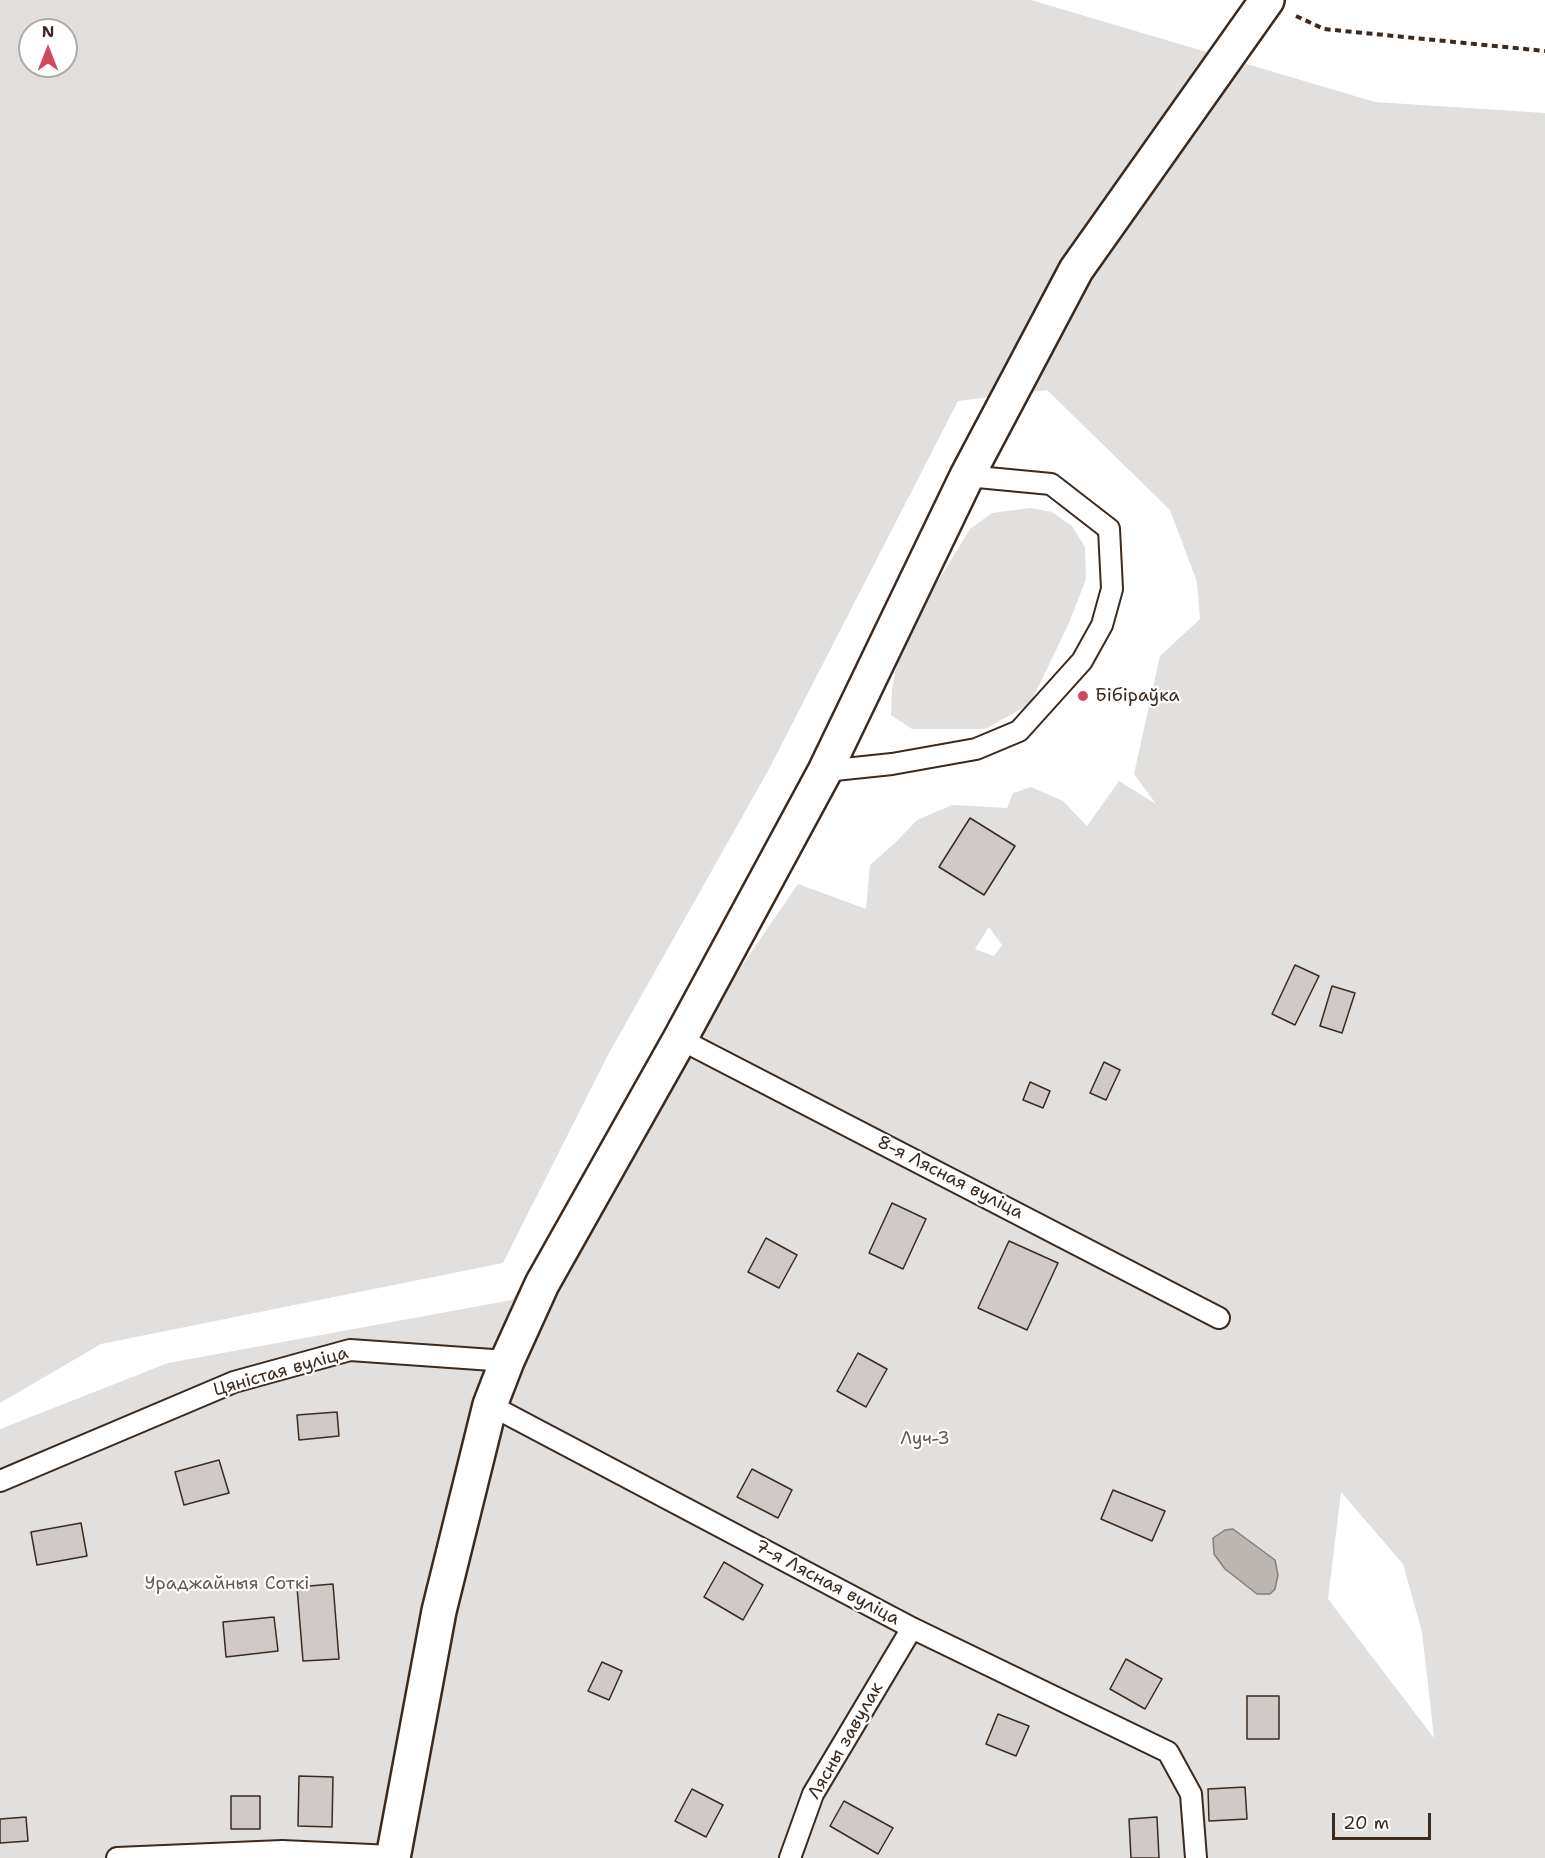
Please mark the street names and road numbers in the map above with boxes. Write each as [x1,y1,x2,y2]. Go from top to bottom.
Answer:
street label: 8-я Лясная вуліца [873,1132,1027,1224]
street label: Цяністая вуліца [211,1342,351,1402]
street label: 7-я Лясная вуліца [751,1536,903,1630]
street label: Лясны завулак [804,1679,888,1803]

